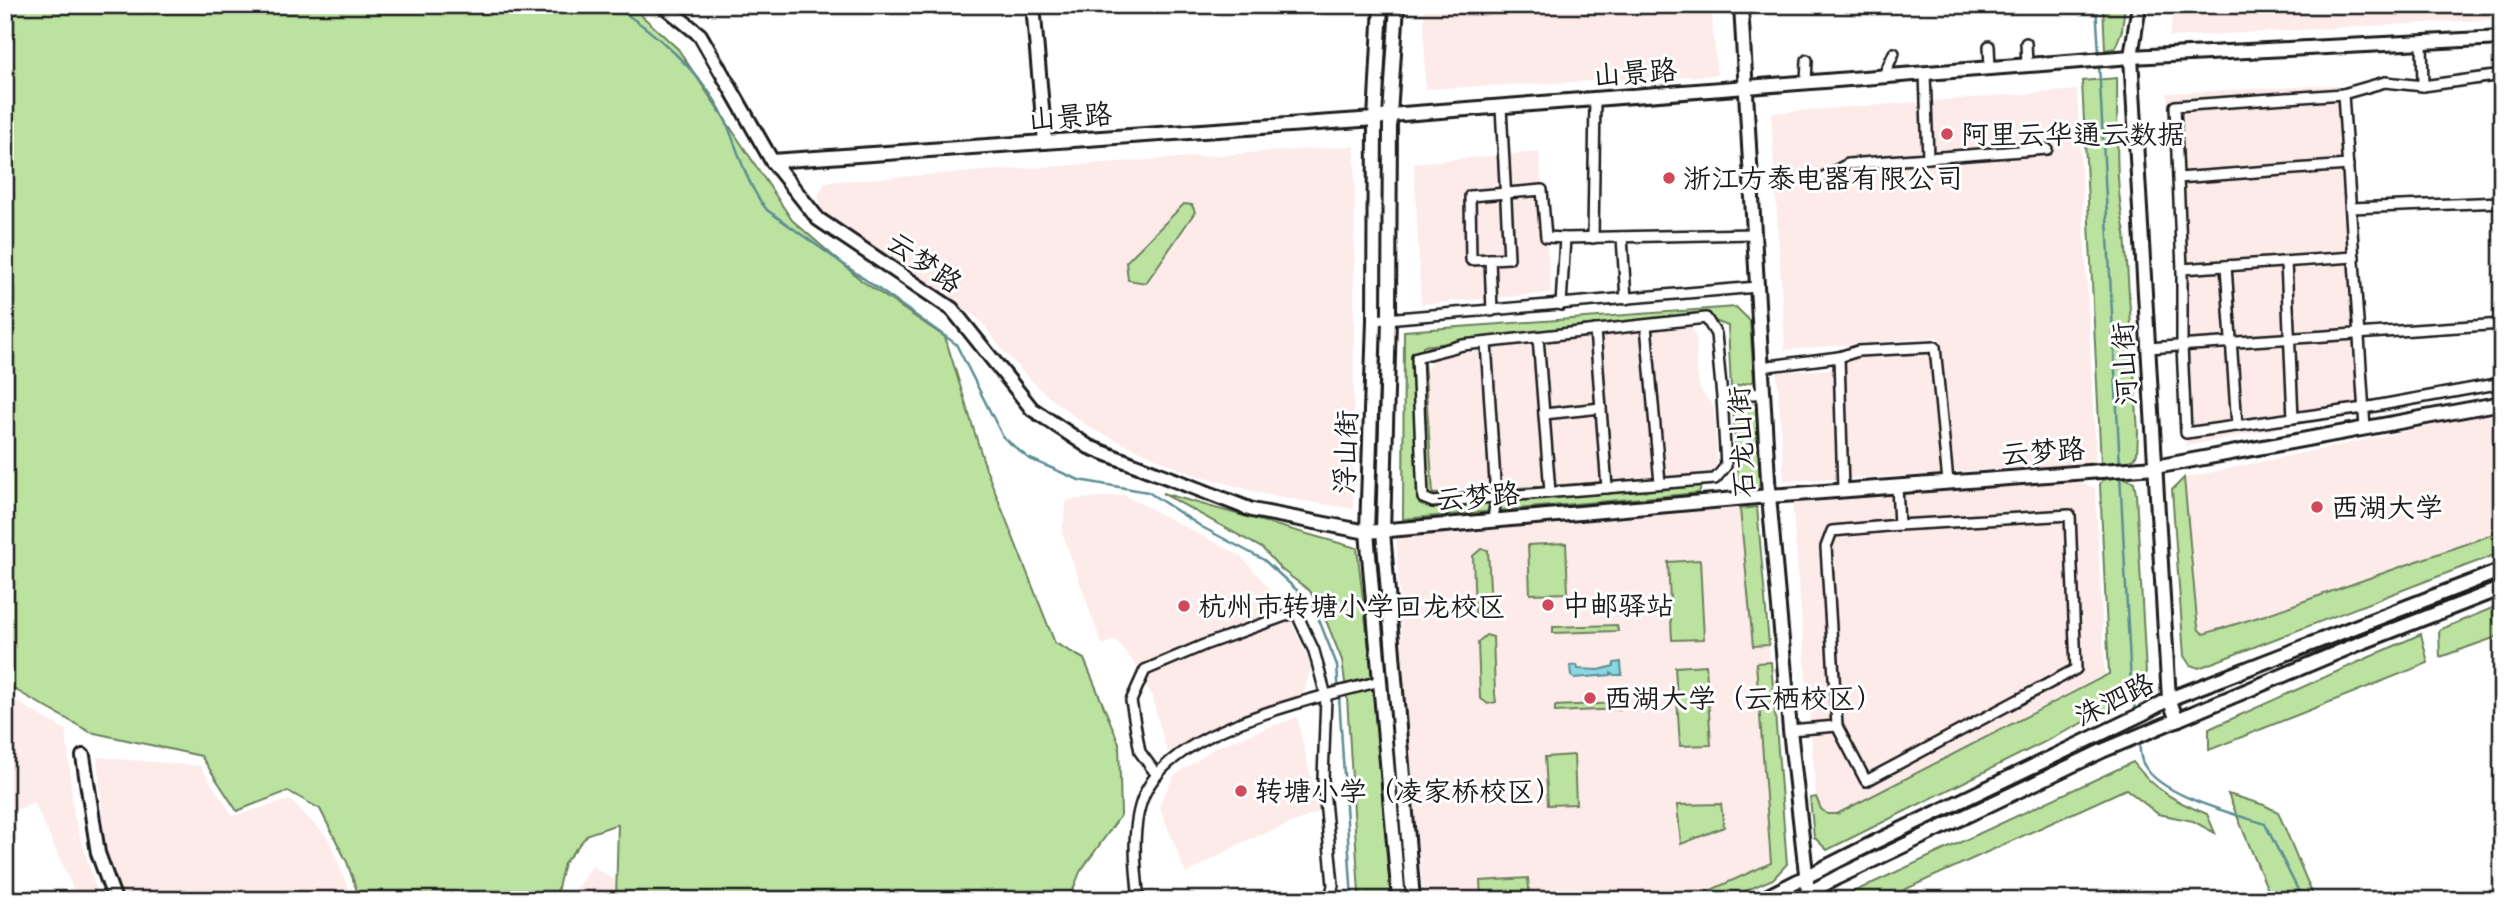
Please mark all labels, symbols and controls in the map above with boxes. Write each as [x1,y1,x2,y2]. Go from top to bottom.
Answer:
street label: 山景路 [1592,53,1678,96]
street label: 山景路 [1027,97,1113,140]
place label: 阿里云华通云数据 [1961,118,2185,155]
marker: 阿里云华通云数据 [1939,126,1955,142]
place label: 浙江方泰电器有限公司 [1683,162,1963,199]
marker: 浙江方泰电器有限公司 [1661,170,1677,186]
street label: 云梦路 [879,225,969,303]
street label: 河山街 [2106,321,2147,407]
street label: 石龙山街 [1722,385,1765,499]
street label: 浮山街 [1328,409,1367,495]
street label: 云梦路 [2000,432,2086,475]
street label: 云梦路 [1435,476,1522,521]
place label: 西湖大学 [2331,491,2443,528]
marker: 西湖大学 [2309,499,2325,515]
place label: 中邮驿站 [1562,589,1674,626]
place label: 杭州市转塘小学回龙校区 [1198,590,1506,627]
marker: 中邮驿站 [1540,597,1556,613]
marker: 杭州市转塘小学回龙校区 [1176,598,1192,614]
street label: 洙泗路 [2069,666,2161,736]
place label: 西湖大学（云栖校区） [1604,682,1884,719]
marker: 西湖大学（云栖校区） [1582,690,1598,706]
place label: 转塘小学（凌家桥校区） [1255,775,1563,812]
marker: 转塘小学（凌家桥校区） [1233,783,1249,799]

